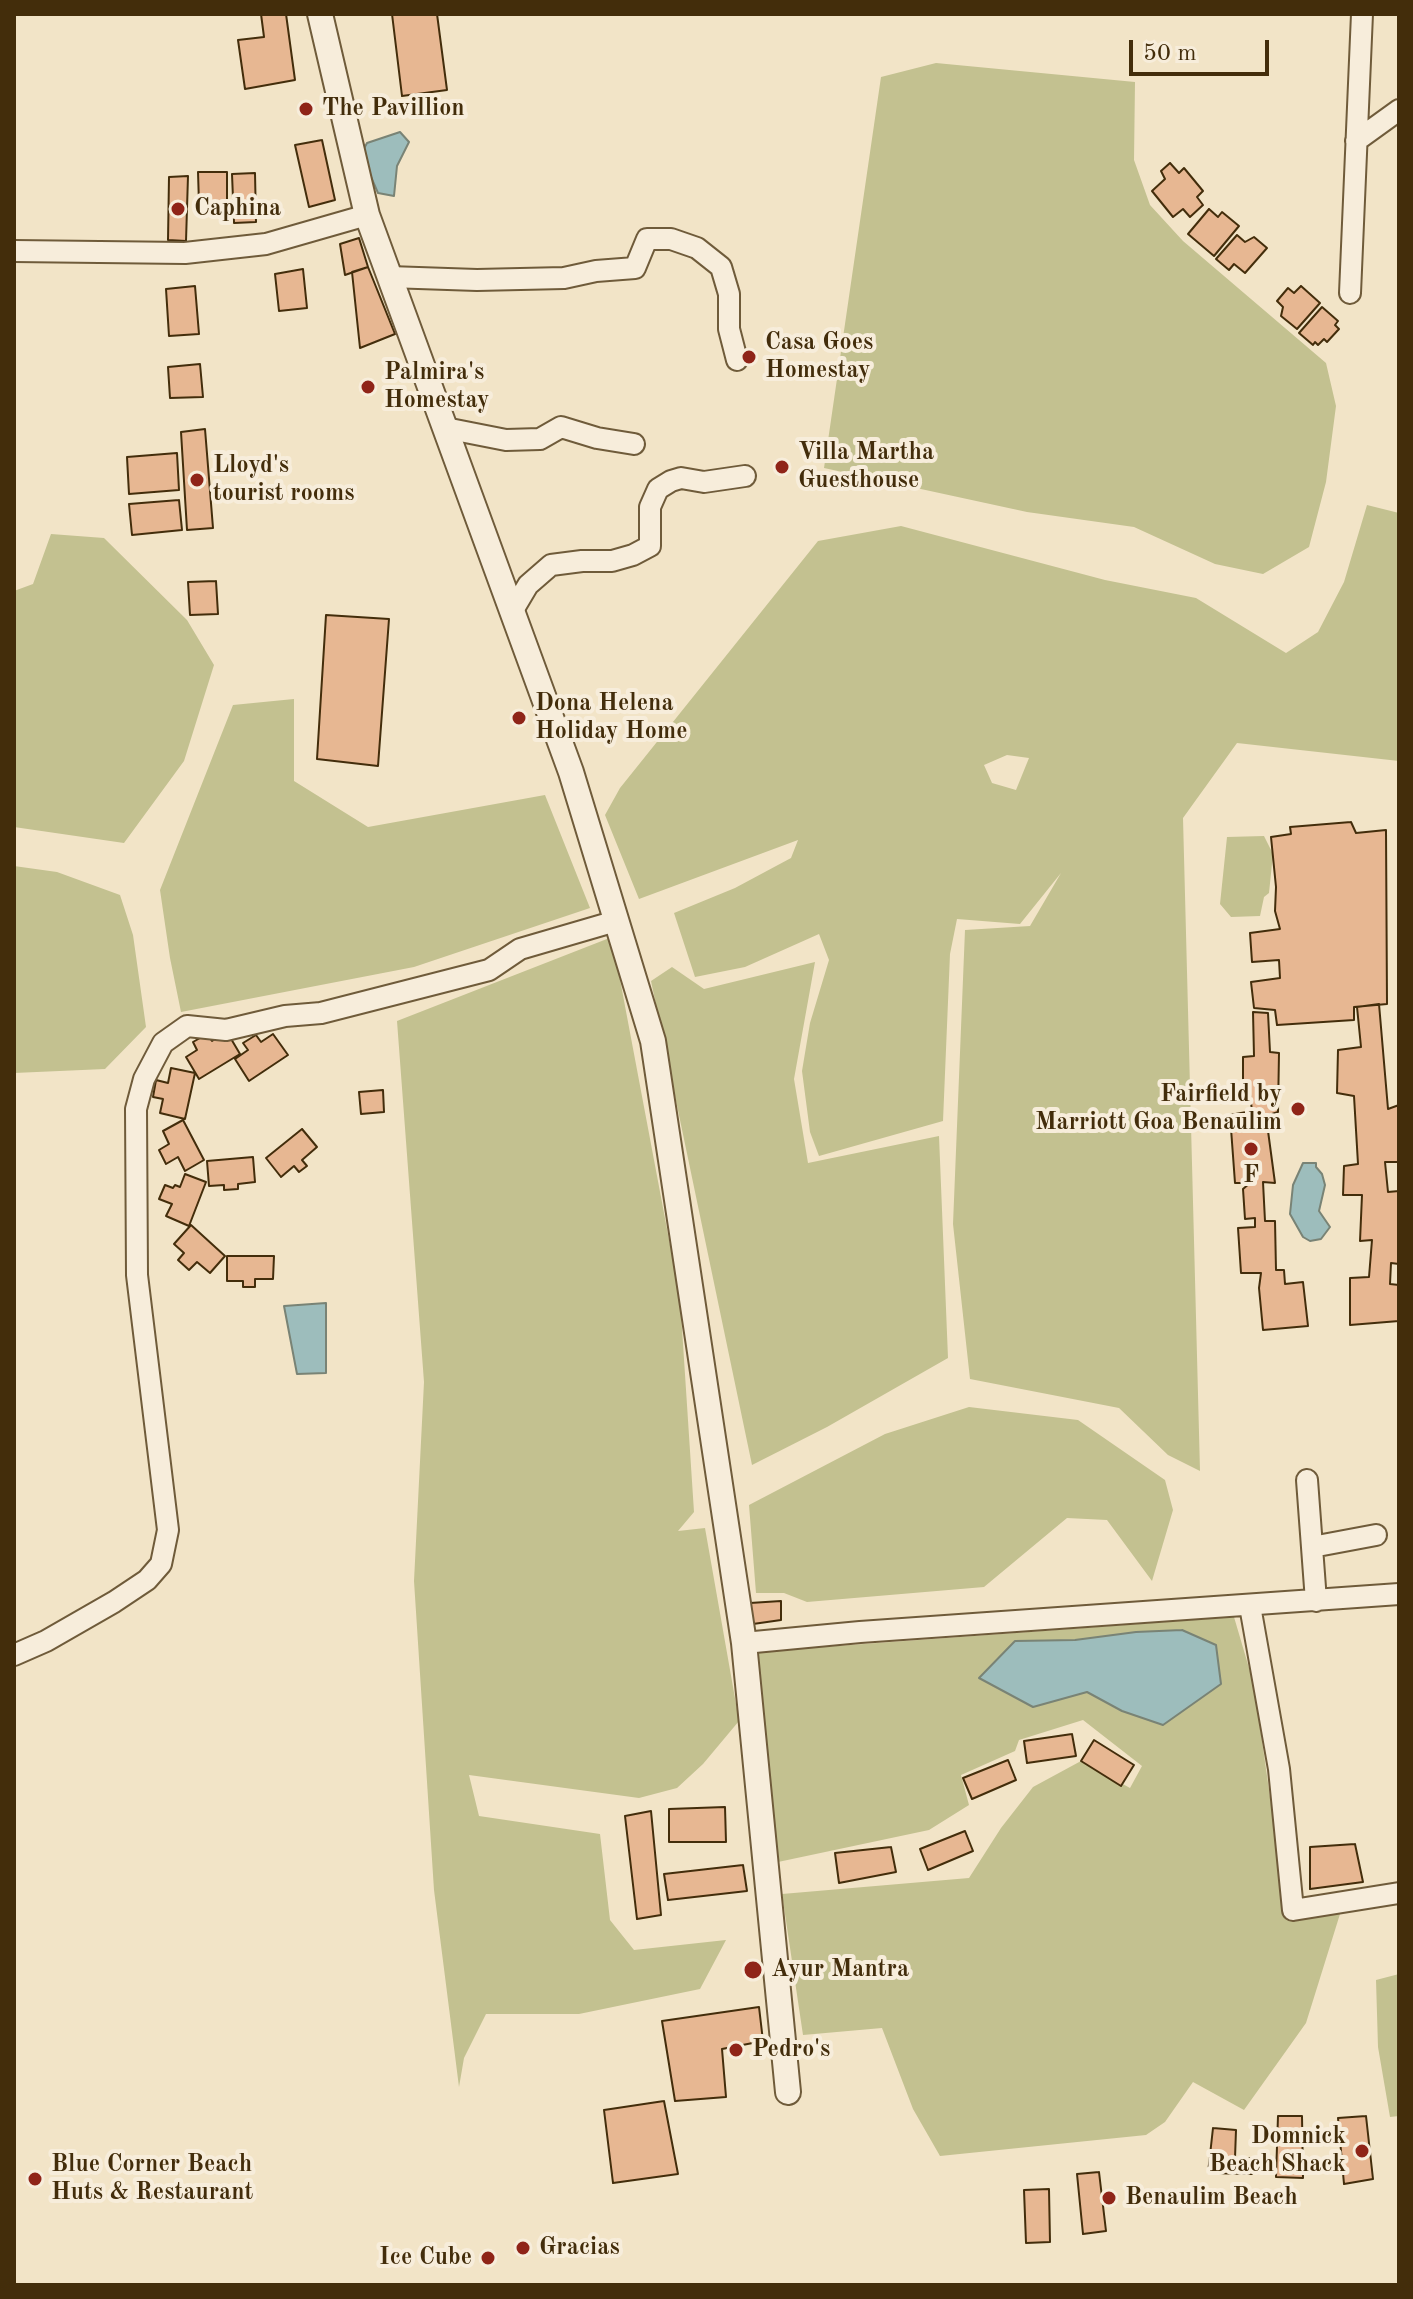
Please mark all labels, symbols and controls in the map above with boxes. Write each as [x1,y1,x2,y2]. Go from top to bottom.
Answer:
scale bar [1133,24,1273,74]
text: 50 m [1143,42,1197,66]
place label: The Pavillion [322,95,465,123]
marker: The Pavillion [297,100,315,118]
place label: Caphina [194,195,281,223]
marker: Caphina [169,200,187,218]
place label: Casa Goes Homestay [765,329,873,385]
marker: Casa Goes Homestay [740,348,758,366]
place label: Palmira's Homestay [384,359,490,415]
marker: Palmira's Homestay [359,378,377,396]
place label: Villa Martha Guesthouse [798,439,934,495]
place label: Lloyd's tourist rooms [213,452,354,508]
marker: Villa Martha Guesthouse [773,458,791,476]
marker: Lloyd's tourist rooms [188,471,206,489]
place label: Dona Helena Holiday Home [535,690,687,746]
marker: Dona Helena Holiday Home [510,709,528,727]
place label: Fairfield by Marriott Goa Benaulim [1035,1081,1282,1137]
marker: Fairfield by Marriott Goa Benaulim [1289,1100,1307,1118]
marker: F [1242,1140,1260,1158]
place label: F [1243,1162,1259,1190]
place label: Ayur Mantra [771,1956,909,1984]
marker: Ayur Mantra [742,1959,764,1981]
place label: Pedro's [752,2036,830,2064]
marker: Pedro's [727,2041,745,2059]
place label: Domnick Beach Shack [1209,2123,1346,2179]
marker: Domnick Beach Shack [1353,2142,1371,2160]
place label: Blue Corner Beach Huts & Restaurant [51,2151,253,2207]
marker: Blue Corner Beach Huts & Restaurant [26,2170,44,2188]
place label: Benaulim Beach [1125,2184,1298,2212]
marker: Benaulim Beach [1100,2189,1118,2207]
place label: Gracias [539,2234,620,2262]
marker: Gracias [514,2239,532,2257]
place label: Ice Cube [379,2244,472,2272]
marker: Ice Cube [479,2249,497,2267]

